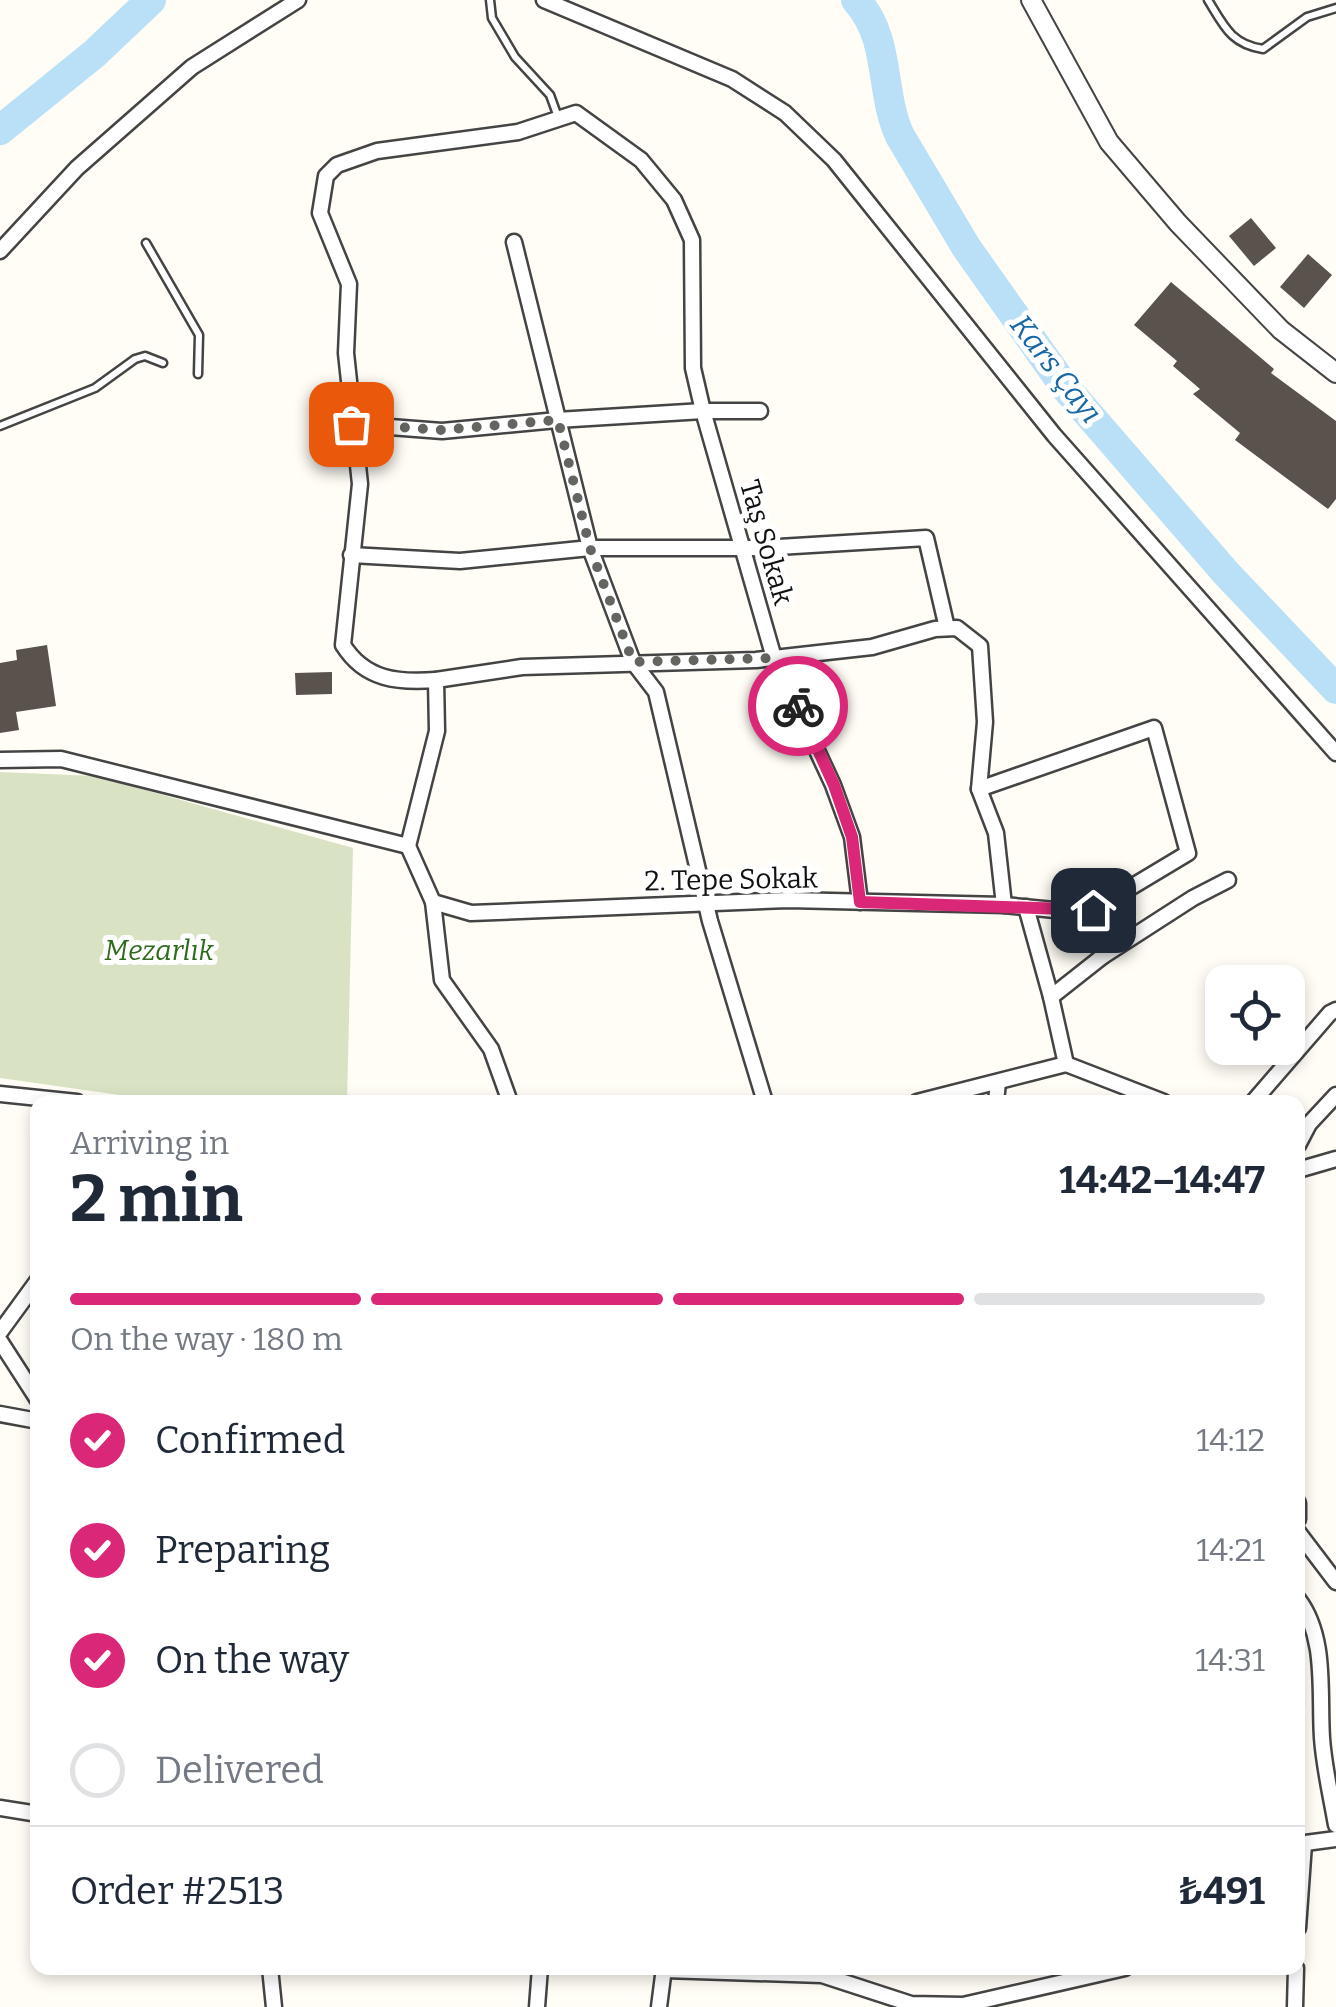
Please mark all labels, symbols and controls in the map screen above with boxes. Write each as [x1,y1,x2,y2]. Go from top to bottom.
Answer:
water label: Kars Çayı [1003,308,1109,430]
pin [309,382,394,467]
icon: bag [324,397,379,452]
street label: Taş Sokak [733,476,800,608]
courier [748,656,848,756]
icon: bike [771,679,826,734]
street label: 2. Tepe Sokak [644,861,818,898]
pin [1051,868,1136,953]
icon: home [1066,883,1121,938]
park label: Mezarlık [104,934,214,967]
map controls [1205,965,1305,1065]
button: locate [1205,965,1305,1065]
text: Arriving in [70,1124,229,1162]
text: 14:42–14:47 [1059,1157,1265,1203]
text: 2 min [70,1160,243,1238]
text: On the way · 180 m [70,1320,343,1358]
icon: check [70,1413,125,1468]
text: Confirmed [155,1417,345,1463]
text: 14:12 [1196,1421,1265,1459]
icon: check [70,1523,125,1578]
text: Preparing [155,1527,330,1573]
text: 14:21 [1196,1531,1265,1569]
icon: check [70,1633,125,1688]
text: On the way [155,1637,349,1683]
text: 14:31 [1195,1641,1265,1679]
text: Delivered [155,1747,324,1793]
text: Order #2513 [70,1868,284,1914]
text: ₺491 [1177,1868,1265,1914]

